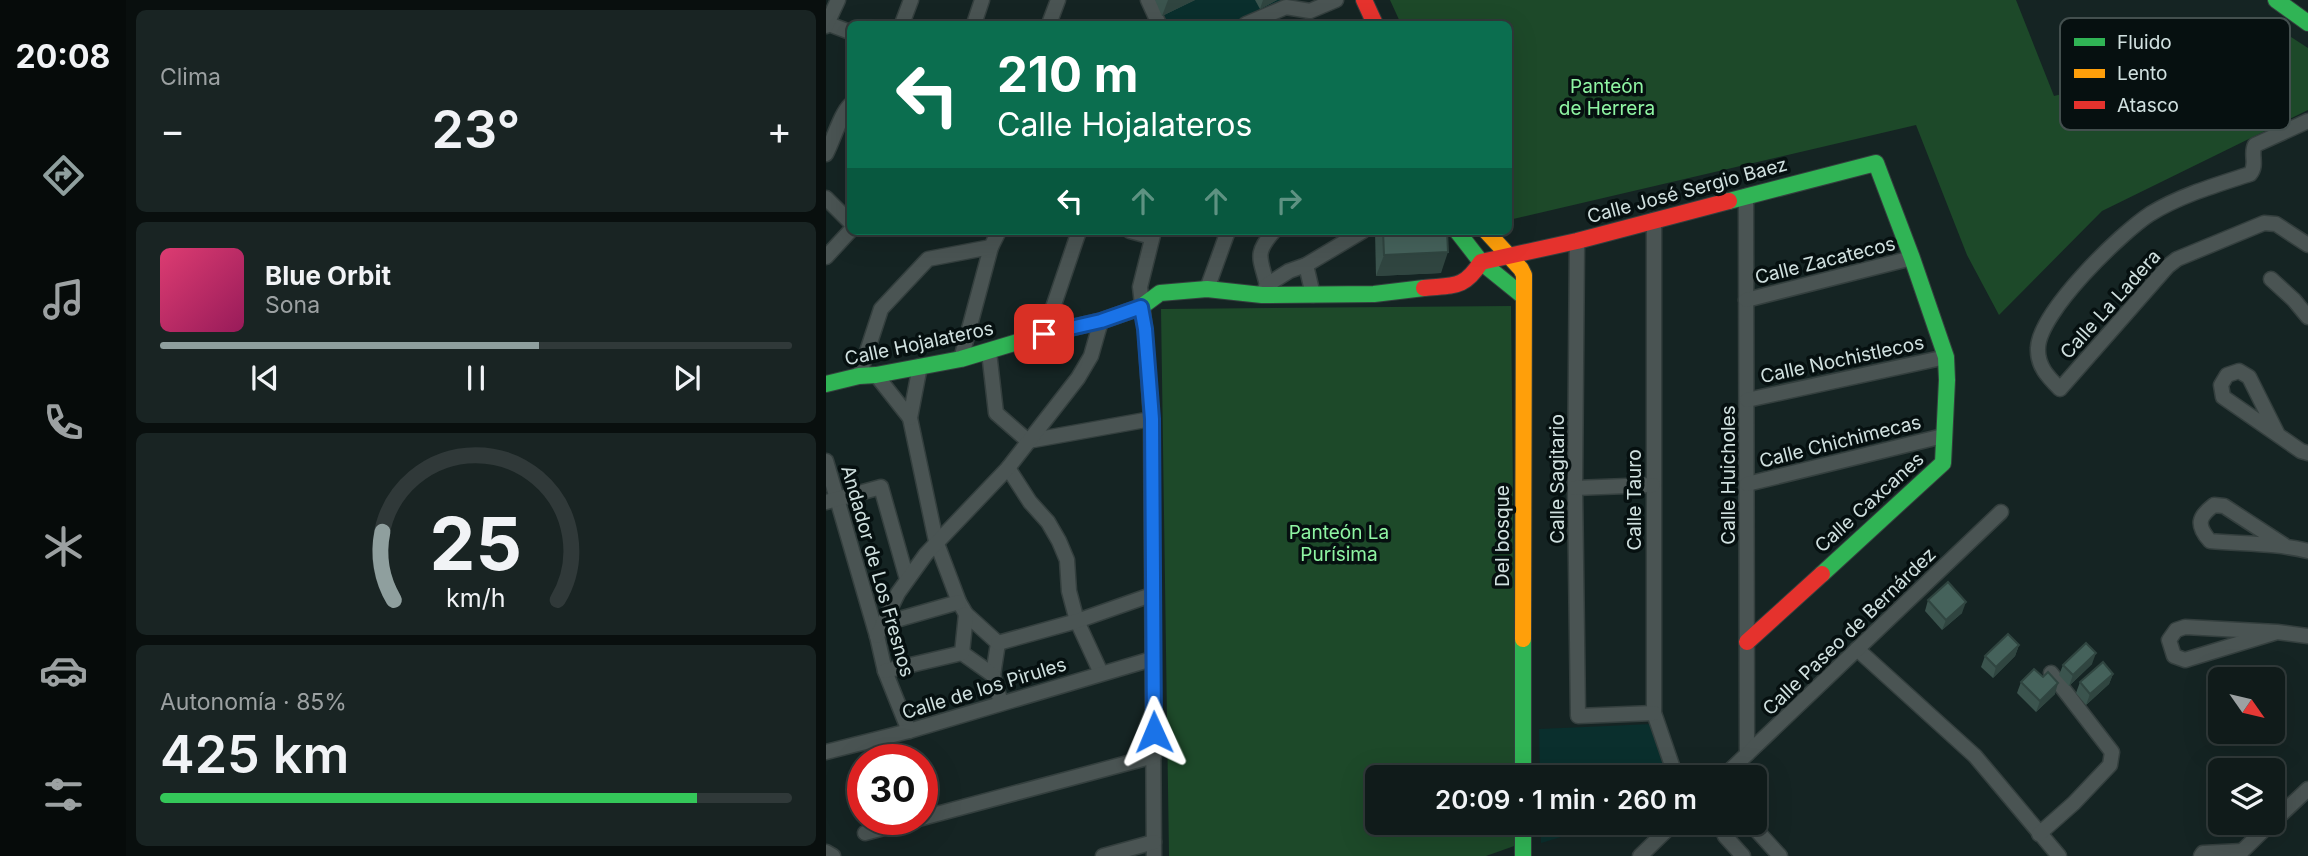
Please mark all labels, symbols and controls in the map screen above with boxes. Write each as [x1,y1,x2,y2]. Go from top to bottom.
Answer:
legend [2060,18,2290,130]
text: Fluido [2117,31,2172,54]
text: 20:08 [16,37,110,76]
text: 210 m [997,45,1138,104]
icon: left [882,49,973,140]
text: Lento [2117,62,2167,85]
text: Clima [160,63,221,91]
park label: Panteón de Herrera [1559,75,1655,120]
text: Atasco [2117,94,2179,117]
text: 23° [432,98,520,161]
text: Calle Hojalateros [997,105,1252,144]
text: − [160,107,185,153]
text: + [767,107,792,153]
icon: directions [39,151,88,200]
street label: Calle José Sergio Baez [1584,153,1790,228]
icon: left [1051,182,1089,220]
icon: ahead [1124,182,1162,220]
icon: ahead [1197,182,1235,220]
icon: right [1270,182,1308,220]
street label: Calle Zacatecos [1753,232,1898,289]
street label: Calle La Ladera [2055,245,2165,364]
text: Blue Orbit [265,260,391,291]
icon: music [39,275,88,324]
text: Sona [265,291,320,319]
pin [1014,304,1074,364]
icon: arrive [1025,315,1063,353]
street label: Calle Hojalateros [843,316,996,370]
street label: Calle Nochistlecos [1758,331,1926,388]
icon: previous [246,359,284,397]
icon: pause [457,359,495,397]
icon: next [668,359,706,397]
icon: phone [39,398,88,447]
street label: Calle Huicholes [1717,405,1740,545]
street label: Calle Chichimecas [1757,410,1923,473]
street label: Calle Sagitario [1546,414,1569,544]
street label: Calle Caxcanes [1810,447,1929,557]
street label: Calle Tauro [1623,449,1646,551]
street label: Andador de Los Fresnos [836,463,919,680]
street label: Del bosque [1491,485,1514,587]
text: 25 [430,499,522,588]
park label: Panteón La Purísima [1289,521,1389,566]
icon: climate [39,522,88,571]
street label: Calle Paseo de Bernárdez [1758,543,1941,720]
text: km/h [446,583,506,613]
icon: car [39,646,88,695]
street label: Calle de los Pirules [899,653,1069,724]
north arrow [2208,667,2286,744]
map controls [2208,667,2285,835]
text: Autonomía · 85% [160,688,347,716]
position arrow [1117,695,1191,769]
text: 425 km [160,723,349,786]
speed limit sign: 30 [847,744,938,835]
button: layers [2208,758,2285,835]
icon: filters [39,770,88,819]
text: 20:09 · 1 min · 260 m [1435,784,1697,815]

